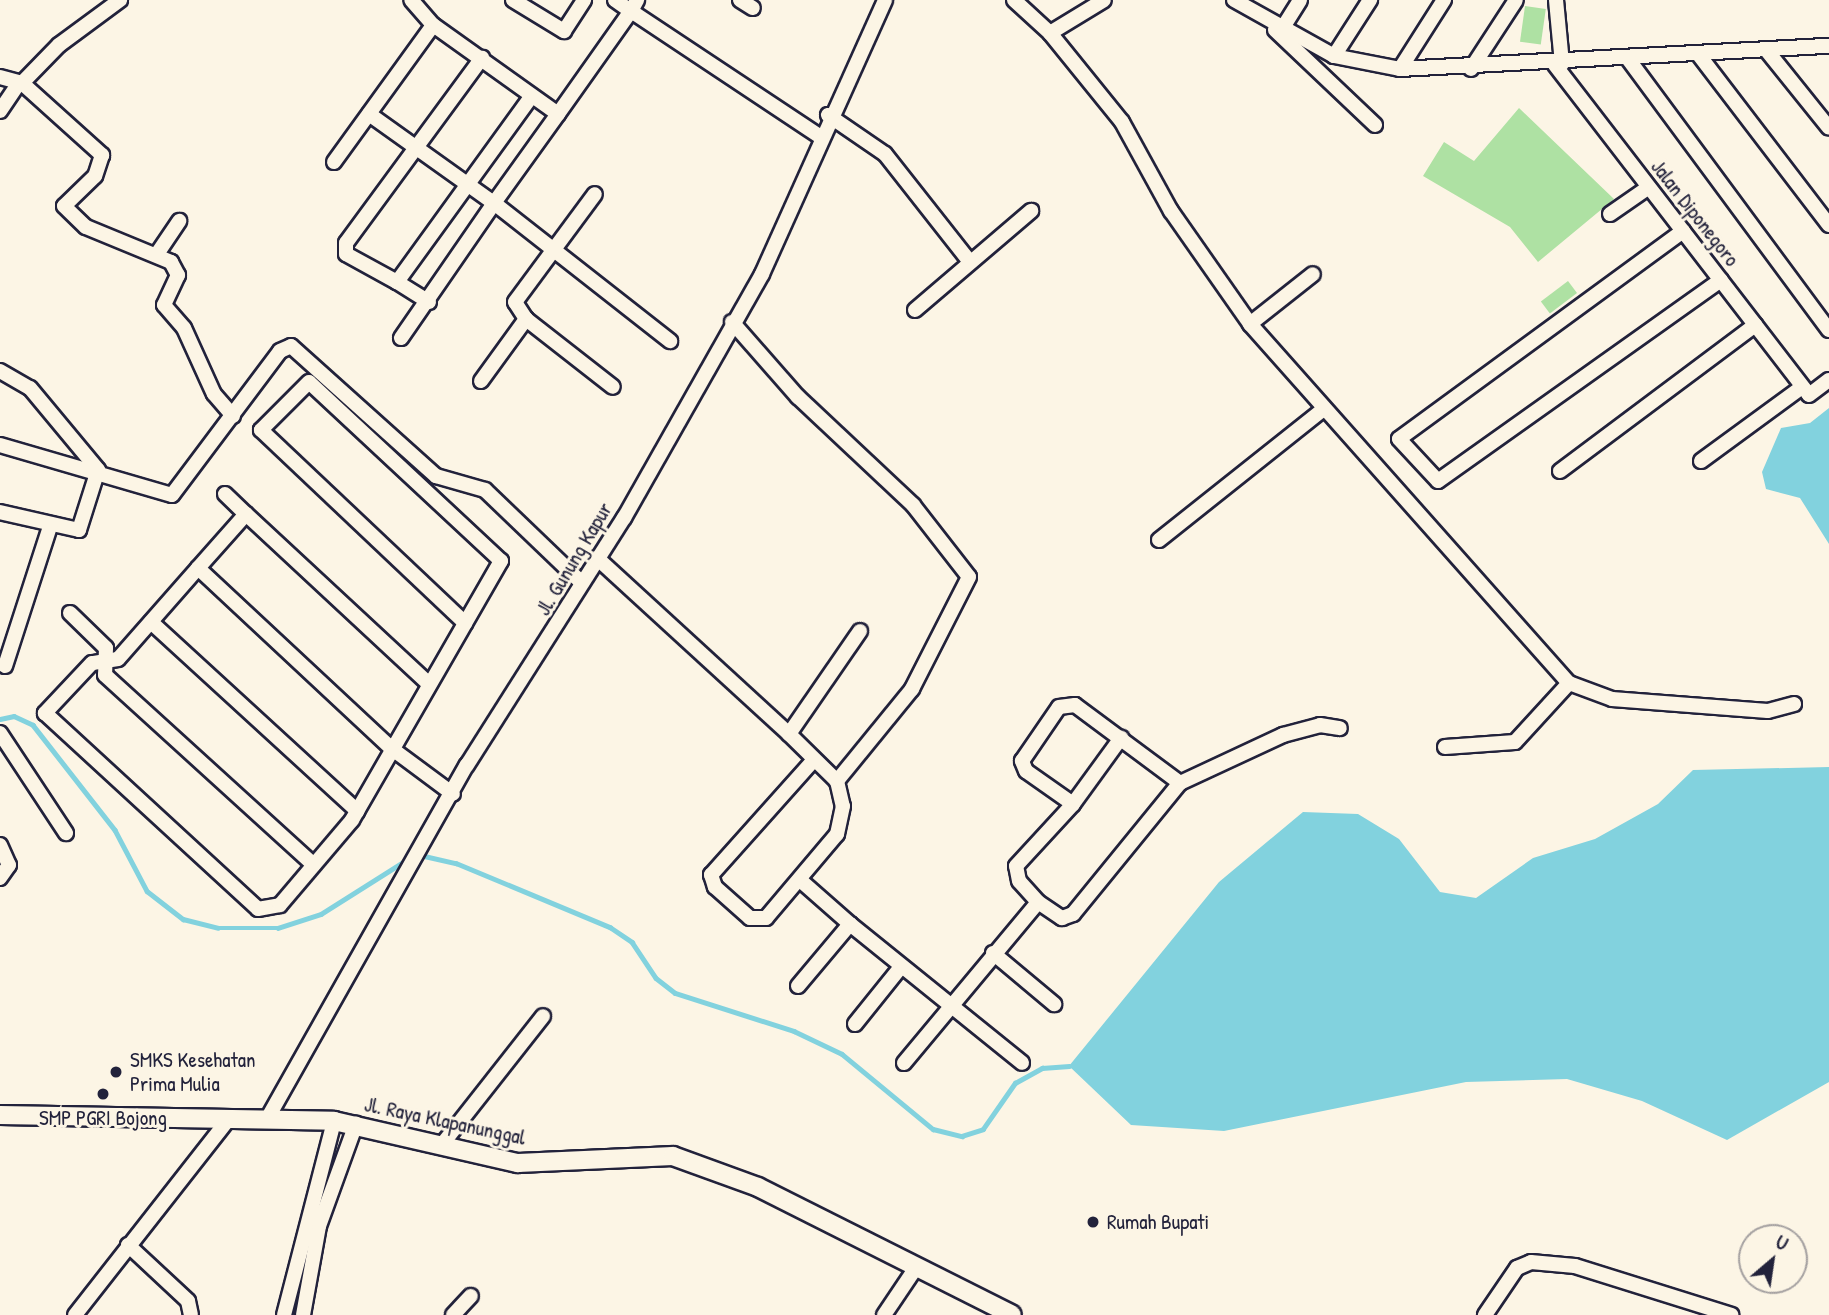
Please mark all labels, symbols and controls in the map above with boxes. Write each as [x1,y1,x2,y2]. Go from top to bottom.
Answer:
street label: Jalan Diponegoro [1646,155,1744,271]
street label: Jl. Gunung Kapur [530,498,618,620]
place label: SMKS Kesehatan Prima Mulia [130,1047,255,1097]
marker: SMKS Kesehatan Prima Mulia [108,1064,124,1080]
marker: SMP PGRI Bojong [95,1086,111,1102]
street label: Jl. Raya Klapanunggal [362,1092,528,1150]
place label: SMP PGRI Bojong [39,1105,167,1131]
place label: Rumah Bupati [1107,1209,1209,1235]
marker: Rumah Bupati [1085,1214,1101,1230]
north arrow [1738,1224,1808,1294]
text: U [1771,1228,1793,1256]

